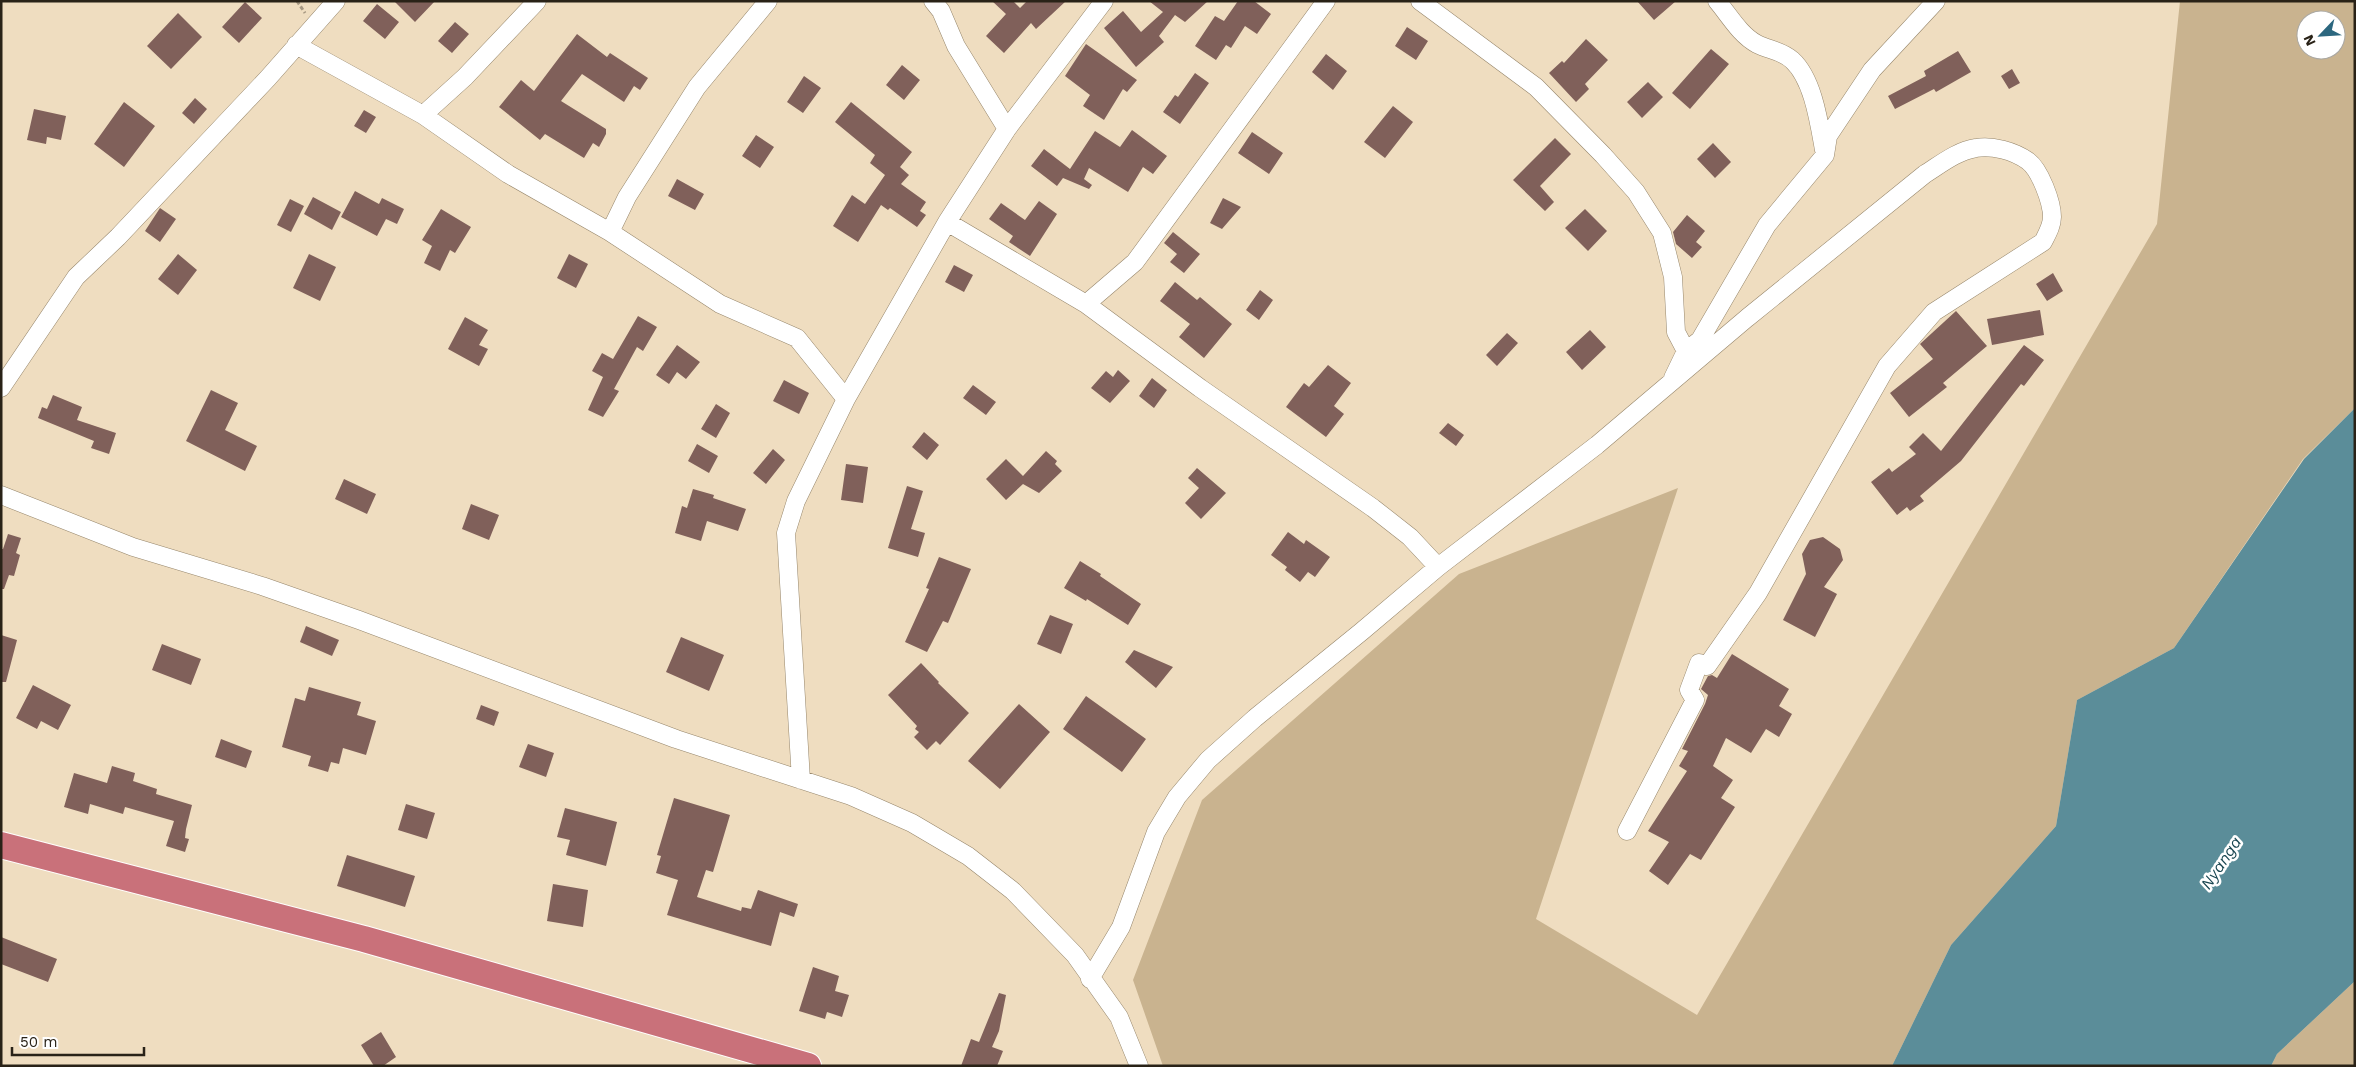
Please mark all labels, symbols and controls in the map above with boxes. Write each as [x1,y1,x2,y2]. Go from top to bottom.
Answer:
north arrow [2296,10,2346,60]
text: N [2300,32,2319,49]
water label: Nyanga [2197,833,2245,893]
scale bar [12,1024,145,1056]
text: 50 m [20,1033,57,1051]

